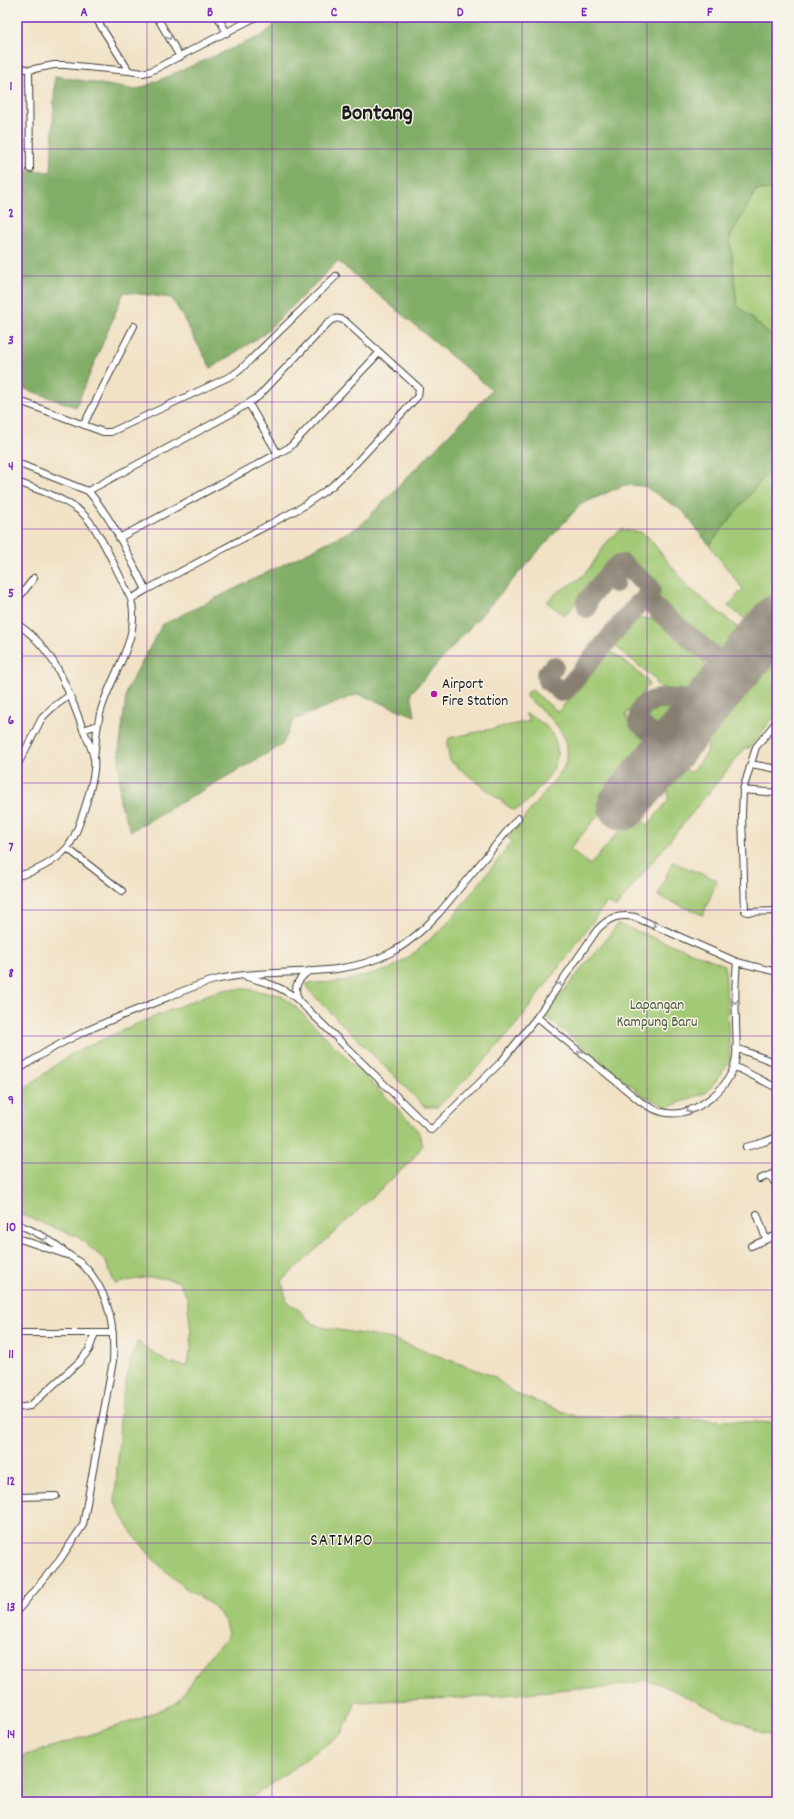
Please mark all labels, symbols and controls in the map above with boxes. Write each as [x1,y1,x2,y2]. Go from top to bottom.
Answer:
text: A [80,4,88,23]
text: B [207,4,213,23]
text: C [331,4,338,23]
text: D [457,4,464,23]
text: E [581,4,588,23]
text: F [707,4,713,23]
one-way arrow [164,33,171,40]
text: 1 [10,78,13,97]
district label: Bontang [341,98,413,131]
text: 2 [8,205,14,224]
text: 3 [8,332,14,351]
text: 4 [8,458,14,477]
text: 5 [8,585,14,604]
place label: Airport Fire Station [442,674,508,713]
marker: Airport Fire Station [429,689,439,699]
text: 6 [8,712,15,731]
text: 7 [9,839,14,858]
one-way arrow [649,920,657,928]
text: 8 [8,965,14,984]
one-way arrow [554,982,562,989]
park label: Lapangan Kampung Baru [617,995,697,1034]
one-way arrow [731,998,739,1004]
one-way arrow [577,1050,584,1057]
text: 9 [8,1092,14,1111]
one-way arrow [686,1105,693,1113]
text: 10 [6,1219,16,1238]
one-way arrow [41,1233,49,1240]
text: 11 [8,1346,14,1365]
text: 12 [7,1473,16,1492]
district label: SATIMPO [310,1530,374,1554]
text: 13 [7,1599,16,1618]
text: 14 [7,1726,15,1745]

